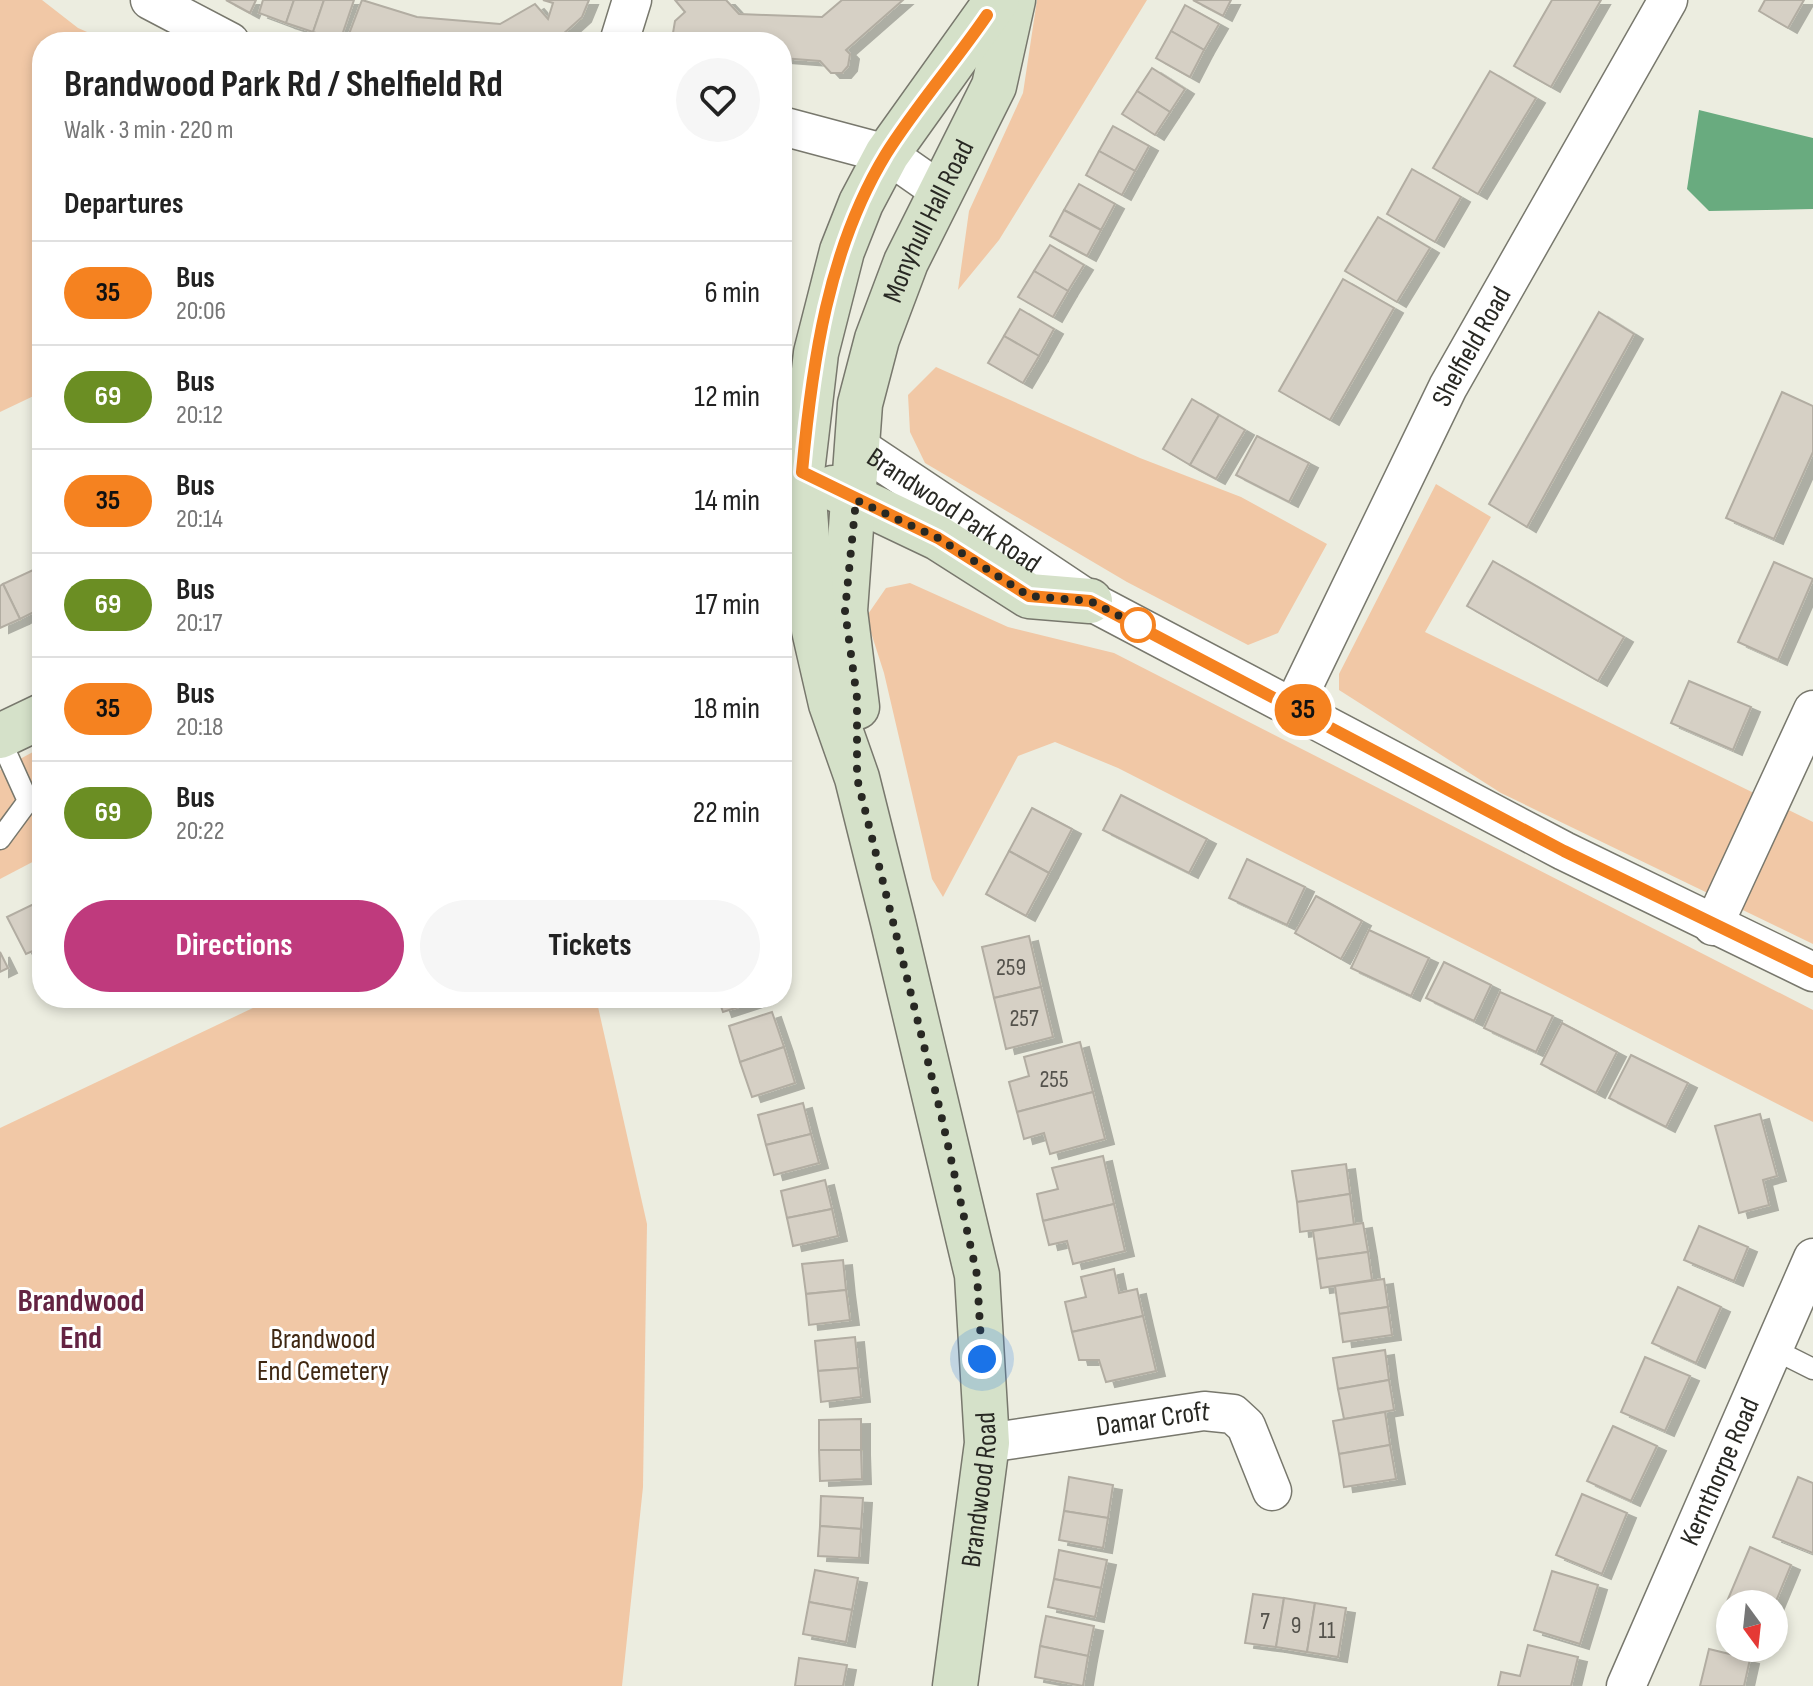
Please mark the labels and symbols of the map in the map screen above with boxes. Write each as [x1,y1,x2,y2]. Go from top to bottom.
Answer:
street label: Monyhull Hall Road [876,134,981,307]
street label: Shelfield Road [1425,281,1518,412]
street label: Brandwood Park Road [861,441,1047,580]
unlabelled marker [1121,608,1155,642]
line badge: 35 [1267,684,1339,736]
house number: 259 [996,953,1026,982]
house number: 257 [1009,1004,1039,1033]
house number: 255 [1039,1065,1069,1094]
district label: Brandwood End [17,1282,145,1358]
park label: Brandwood End Cemetery [257,1323,389,1388]
your location [962,1339,1002,1379]
street label: Kernthorpe Road [1673,1393,1766,1551]
street label: Damar Croft [1094,1394,1212,1443]
street label: Brandwood Road [954,1411,1004,1569]
north arrow [1716,1590,1788,1662]
house number: 7 [1260,1607,1270,1636]
house number: 9 [1291,1611,1301,1640]
house number: 11 [1319,1616,1336,1645]

